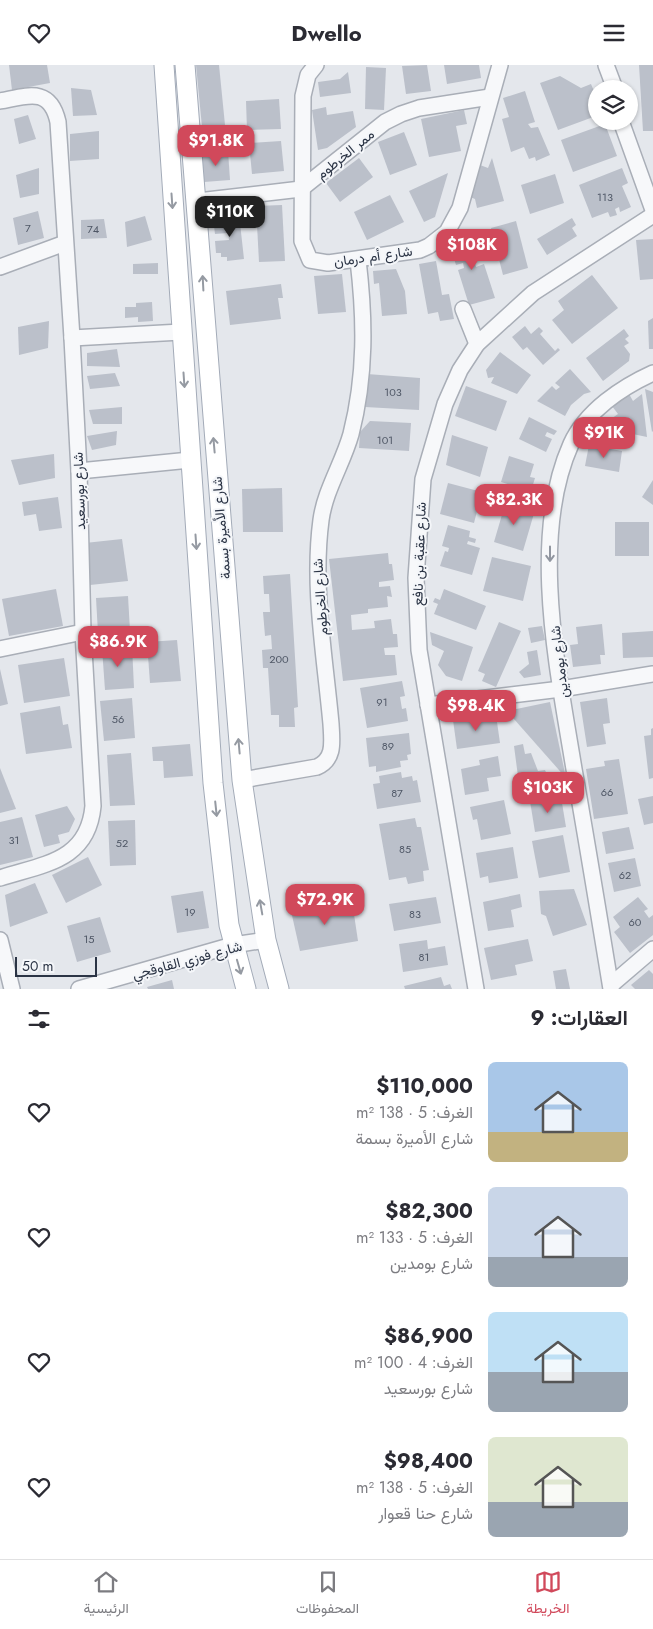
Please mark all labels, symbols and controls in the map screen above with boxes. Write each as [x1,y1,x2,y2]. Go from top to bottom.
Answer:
text: Dwello [291,17,362,49]
icon: heart [25,19,53,47]
icon: menu [600,19,628,47]
map controls [588,80,638,130]
button: layers [588,80,638,130]
pin: $91.8K [175,124,257,167]
street label: ممر الخرطوم [312,124,378,184]
text: $91.8K [188,129,244,152]
house number: 113 [597,189,613,205]
one-way arrow [167,193,176,209]
pin: $110K [195,195,265,238]
text: $110K [206,200,254,223]
house number: 7 [25,220,31,236]
house number: 74 [87,221,100,237]
pin: $108K [437,229,507,271]
text: $108K [447,233,497,256]
street label: شارع أم درمان [332,241,414,272]
one-way arrow [198,275,207,291]
one-way arrow [180,372,189,388]
house number: 103 [384,384,402,400]
pin: $91K [574,417,634,459]
text: $91K [584,421,624,444]
house number: 101 [377,432,393,448]
one-way arrow [210,437,219,453]
street label: شارع بورسعيد [68,452,91,530]
street label: شارع الأميرة بسمة [207,476,236,580]
pin: $82.3K [473,483,555,526]
text: $82.3K [486,488,542,511]
street label: شارع عقبة بن نافع [407,502,432,606]
one-way arrow [191,534,200,550]
one-way arrow [546,546,555,562]
street label: شارع الخرطوم [307,558,334,636]
pin: $86.9K [77,625,159,668]
street label: شارع بومدين [545,625,574,699]
text: $86.9K [89,630,147,653]
house number: 200 [269,651,289,667]
pin: $98.4K [435,689,517,732]
house number: 91 [376,694,388,710]
text: $98.4K [447,694,505,717]
house number: 56 [112,711,124,727]
house number: 89 [382,738,394,754]
one-way arrow [234,739,244,755]
pin: $103K [513,771,583,814]
text: $103K [523,776,573,799]
house number: 66 [601,784,613,800]
house number: 87 [391,785,403,801]
one-way arrow [211,801,220,817]
house number: 31 [9,832,19,848]
house number: 52 [116,835,128,851]
house number: 85 [399,841,411,857]
house number: 62 [619,867,631,883]
pin: $72.9K [284,883,366,926]
text: $72.9K [296,888,354,911]
one-way arrow [255,900,265,916]
house number: 19 [184,904,196,920]
house number: 83 [409,906,421,922]
house number: 60 [629,914,642,930]
house number: 15 [83,931,95,947]
street label: شارع فوزي القاوقجي [130,936,245,986]
house number: 81 [419,949,429,965]
scale bar [15,954,98,977]
text: 50 m [22,956,53,976]
one-way arrow [235,959,245,975]
text: العقارات: 9 [530,1003,628,1033]
icon: filters [25,1005,53,1033]
text: $110,000 [376,1071,473,1101]
icon: home [528,1082,588,1142]
icon: heart [25,1098,53,1126]
text: الغرف: 5 · 138 m² [356,1101,473,1124]
text: شارع الأميرة بسمة [355,1127,473,1150]
text: $82,300 [385,1196,473,1226]
icon: home [528,1207,588,1267]
icon: heart [25,1223,53,1251]
text: الغرف: 5 · 133 m² [356,1226,473,1249]
text: شارع بومدين [390,1252,473,1275]
text: $86,900 [384,1321,473,1351]
icon: home [528,1332,588,1392]
icon: heart [25,1348,53,1376]
text: الغرف: 4 · 100 m² [354,1351,473,1374]
text: شارع بورسعيد [384,1377,473,1400]
text: $98,400 [384,1446,473,1476]
icon: home [528,1457,588,1517]
icon: heart [25,1473,53,1501]
text: الغرف: 5 · 138 m² [356,1476,473,1499]
text: شارع حنا قعوار [378,1502,473,1525]
tab: الرئيسية [84,1568,129,1621]
tab: المحفوظات [296,1568,359,1621]
tab: الخريطة [526,1568,569,1621]

